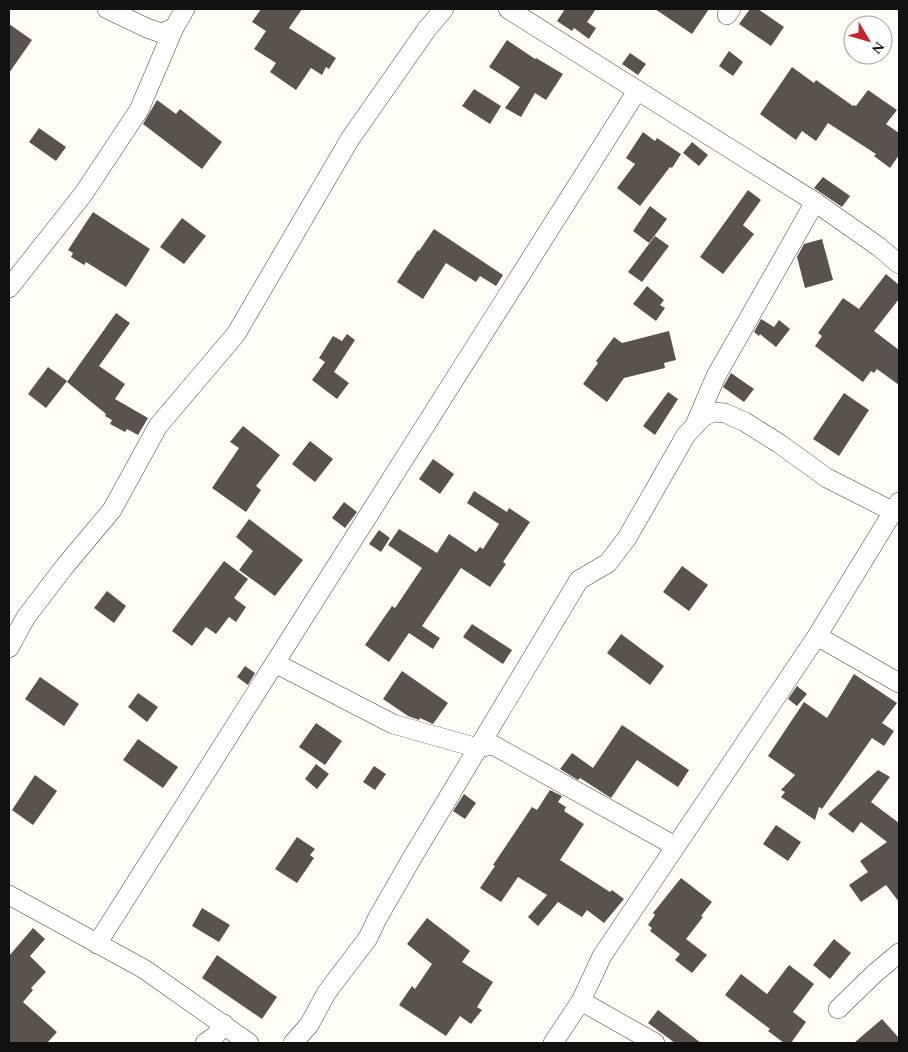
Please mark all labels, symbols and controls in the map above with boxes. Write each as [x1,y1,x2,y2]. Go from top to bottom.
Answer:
north arrow [843,15,893,65]
text: N [866,37,890,59]

